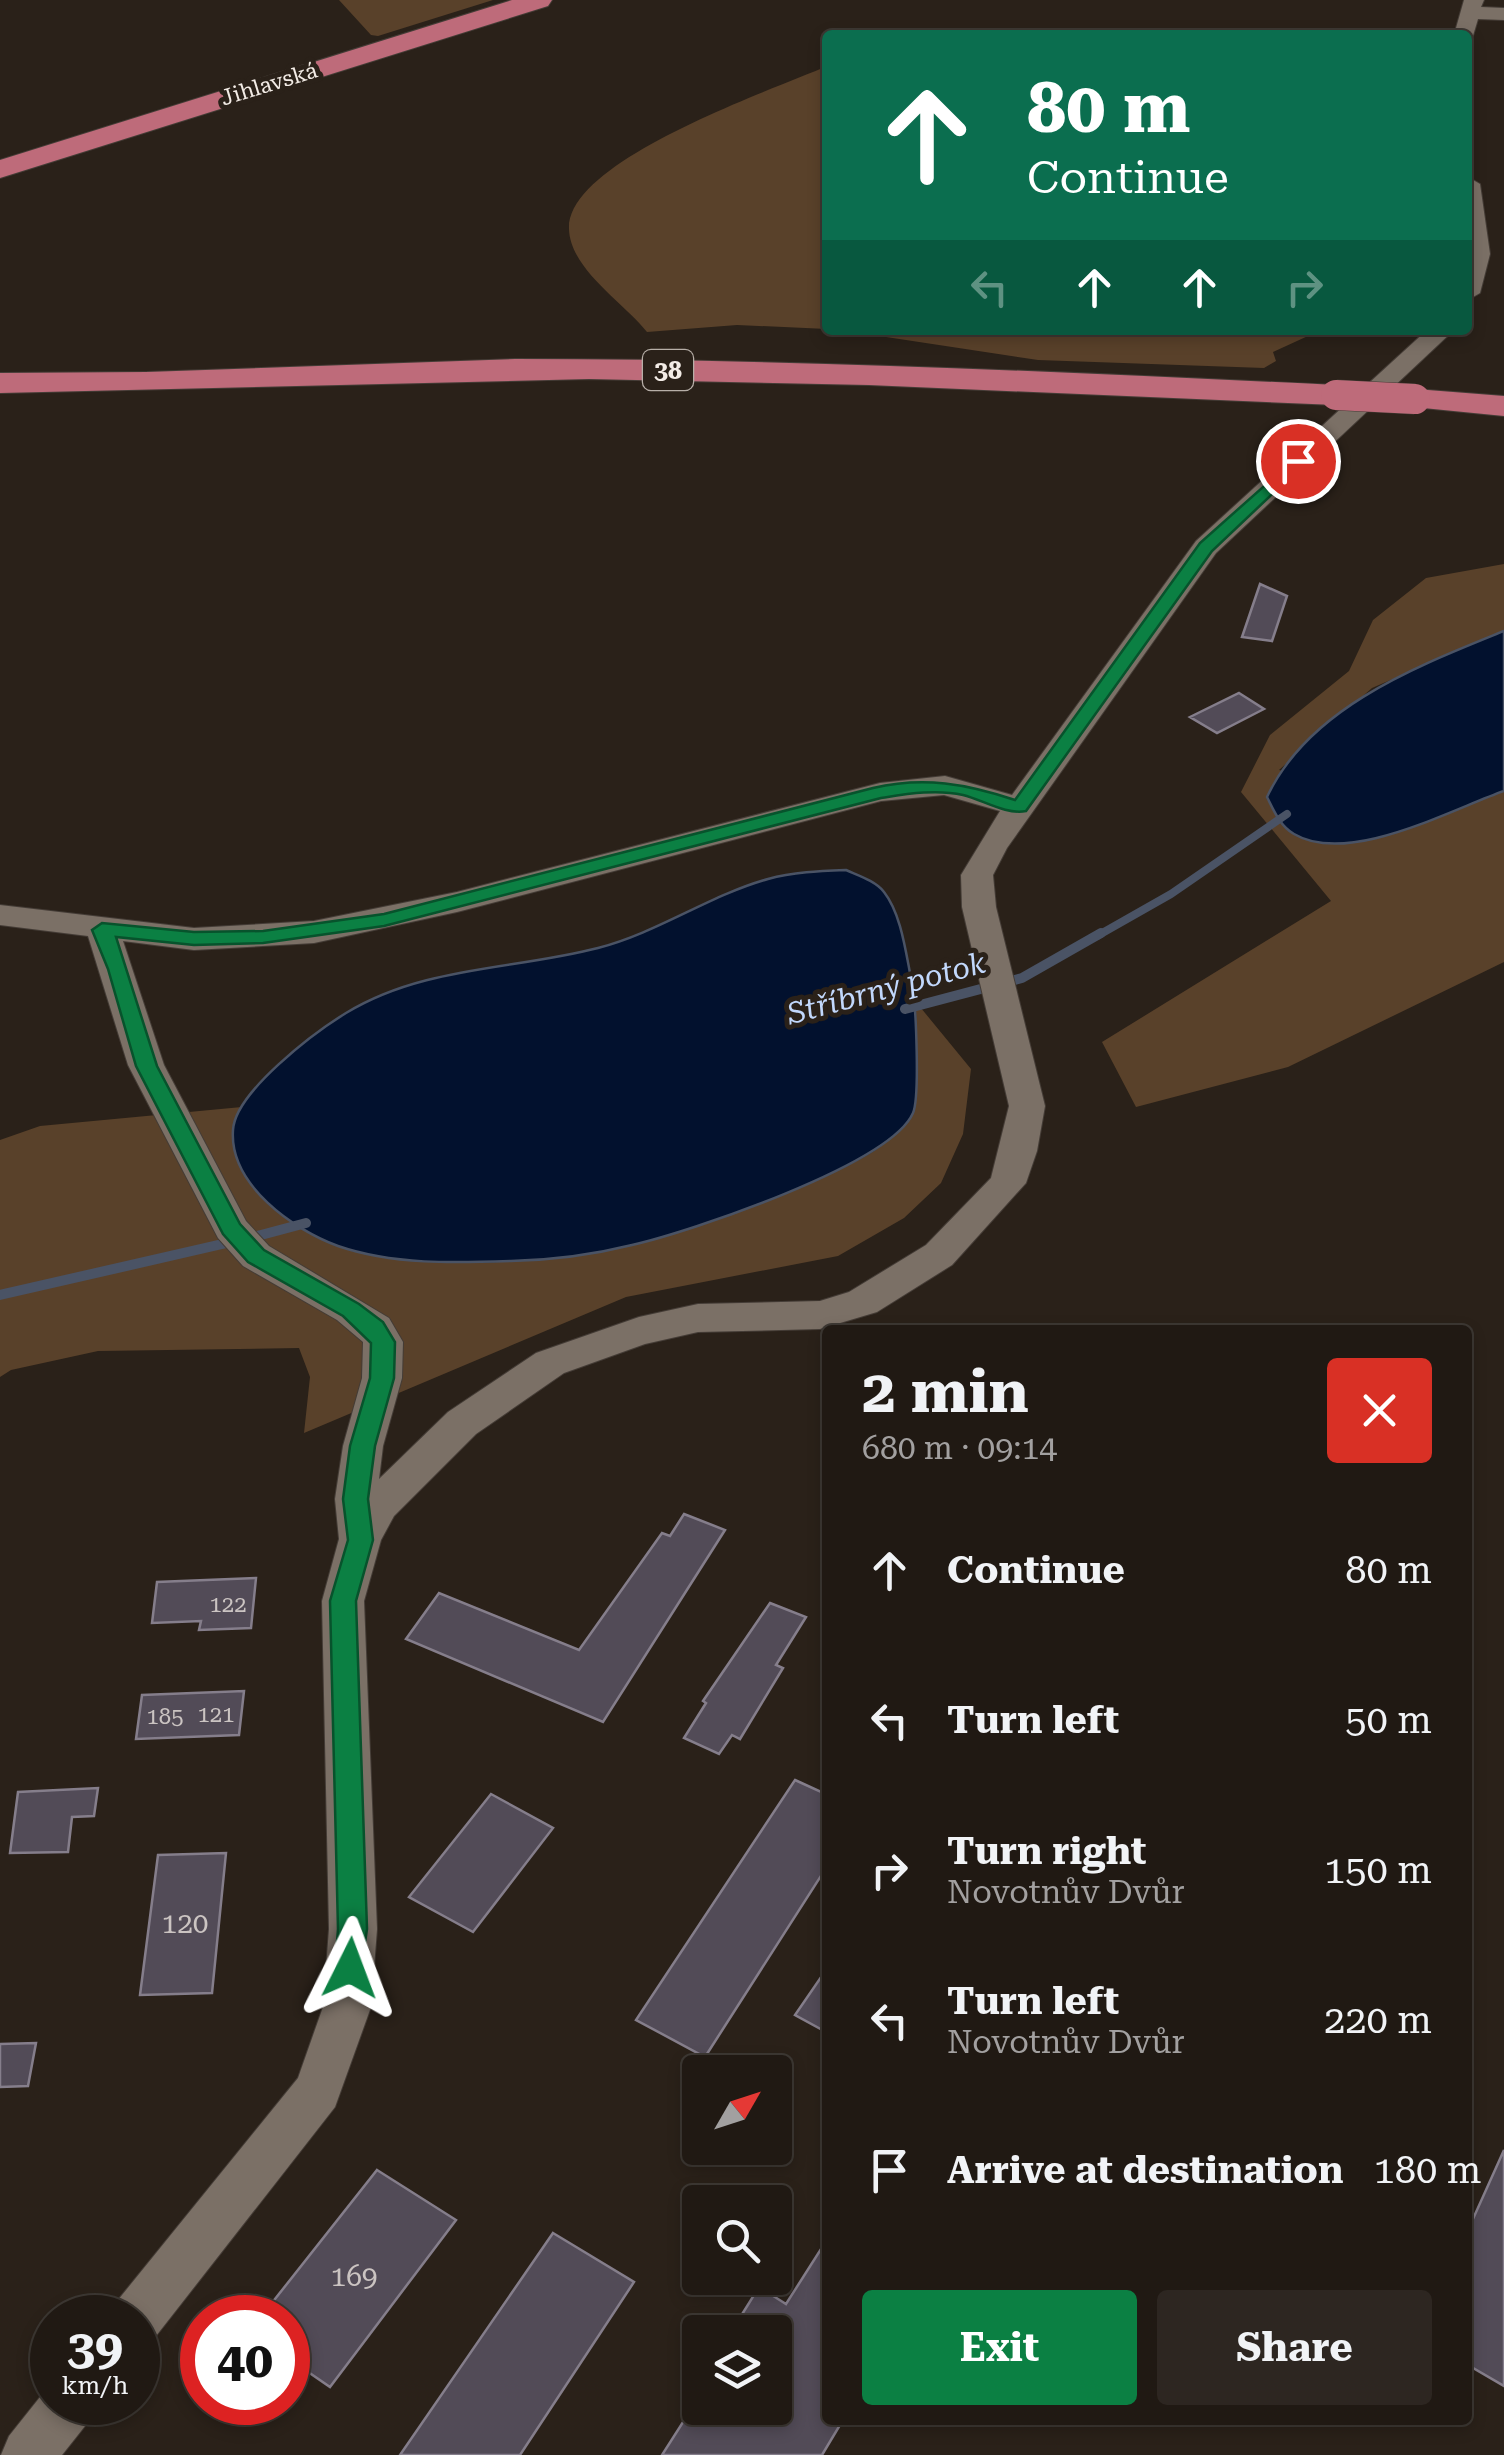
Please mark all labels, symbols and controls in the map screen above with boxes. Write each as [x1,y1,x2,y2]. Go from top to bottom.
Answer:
street label: Jihlavská [218,57,320,111]
text: 80 m [1027,67,1191,149]
icon: ahead [862,70,992,200]
text: Continue [1027,151,1229,204]
icon: left [962,260,1017,315]
icon: ahead [1067,260,1122,315]
icon: ahead [1172,260,1227,315]
icon: right [1277,260,1332,315]
road number: 38 [643,350,693,390]
pin [1256,419,1341,504]
icon: arrive [1271,434,1326,489]
water label: Stříbrný potok [782,945,990,1032]
text: 2 min [862,1356,1029,1427]
button: close [1327,1358,1432,1463]
text: 680 m · 09:14 [862,1429,1057,1467]
icon: ahead [862,1543,917,1598]
text: Continue [947,1548,1125,1592]
text: 80 m [1345,1548,1432,1592]
house number: 122 [210,1592,246,1617]
icon: left [862,1693,917,1748]
text: Turn left [947,1698,1119,1742]
text: 50 m [1345,1698,1432,1742]
house number: 121 [198,1702,234,1727]
house number: 185 [147,1704,183,1729]
text: Turn right [947,1829,1146,1873]
icon: right [862,1843,917,1898]
text: 150 m [1324,1848,1432,1892]
text: Novotnův Dvůr [947,1873,1185,1911]
house number: 120 [161,1907,209,1940]
position arrow [298,1916,402,2020]
text: Turn left [947,1979,1119,2023]
icon: left [862,1993,917,2048]
text: 220 m [1324,1998,1432,2042]
text: Novotnův Dvůr [947,2023,1185,2061]
north arrow [682,2055,792,2165]
map controls [682,2055,792,2425]
icon: arrive [862,2143,917,2198]
text: Arrive at destination [947,2148,1343,2192]
text: 180 m [1373,2148,1482,2192]
button: search [682,2185,792,2295]
house number: 169 [330,2260,378,2293]
button: Exit [862,2290,1137,2405]
button: Share [1157,2290,1432,2405]
speed limit sign: 40 [180,2295,310,2425]
button: layers [682,2315,792,2425]
text: 39 [67,2319,123,2377]
text: km/h [62,2371,128,2400]

